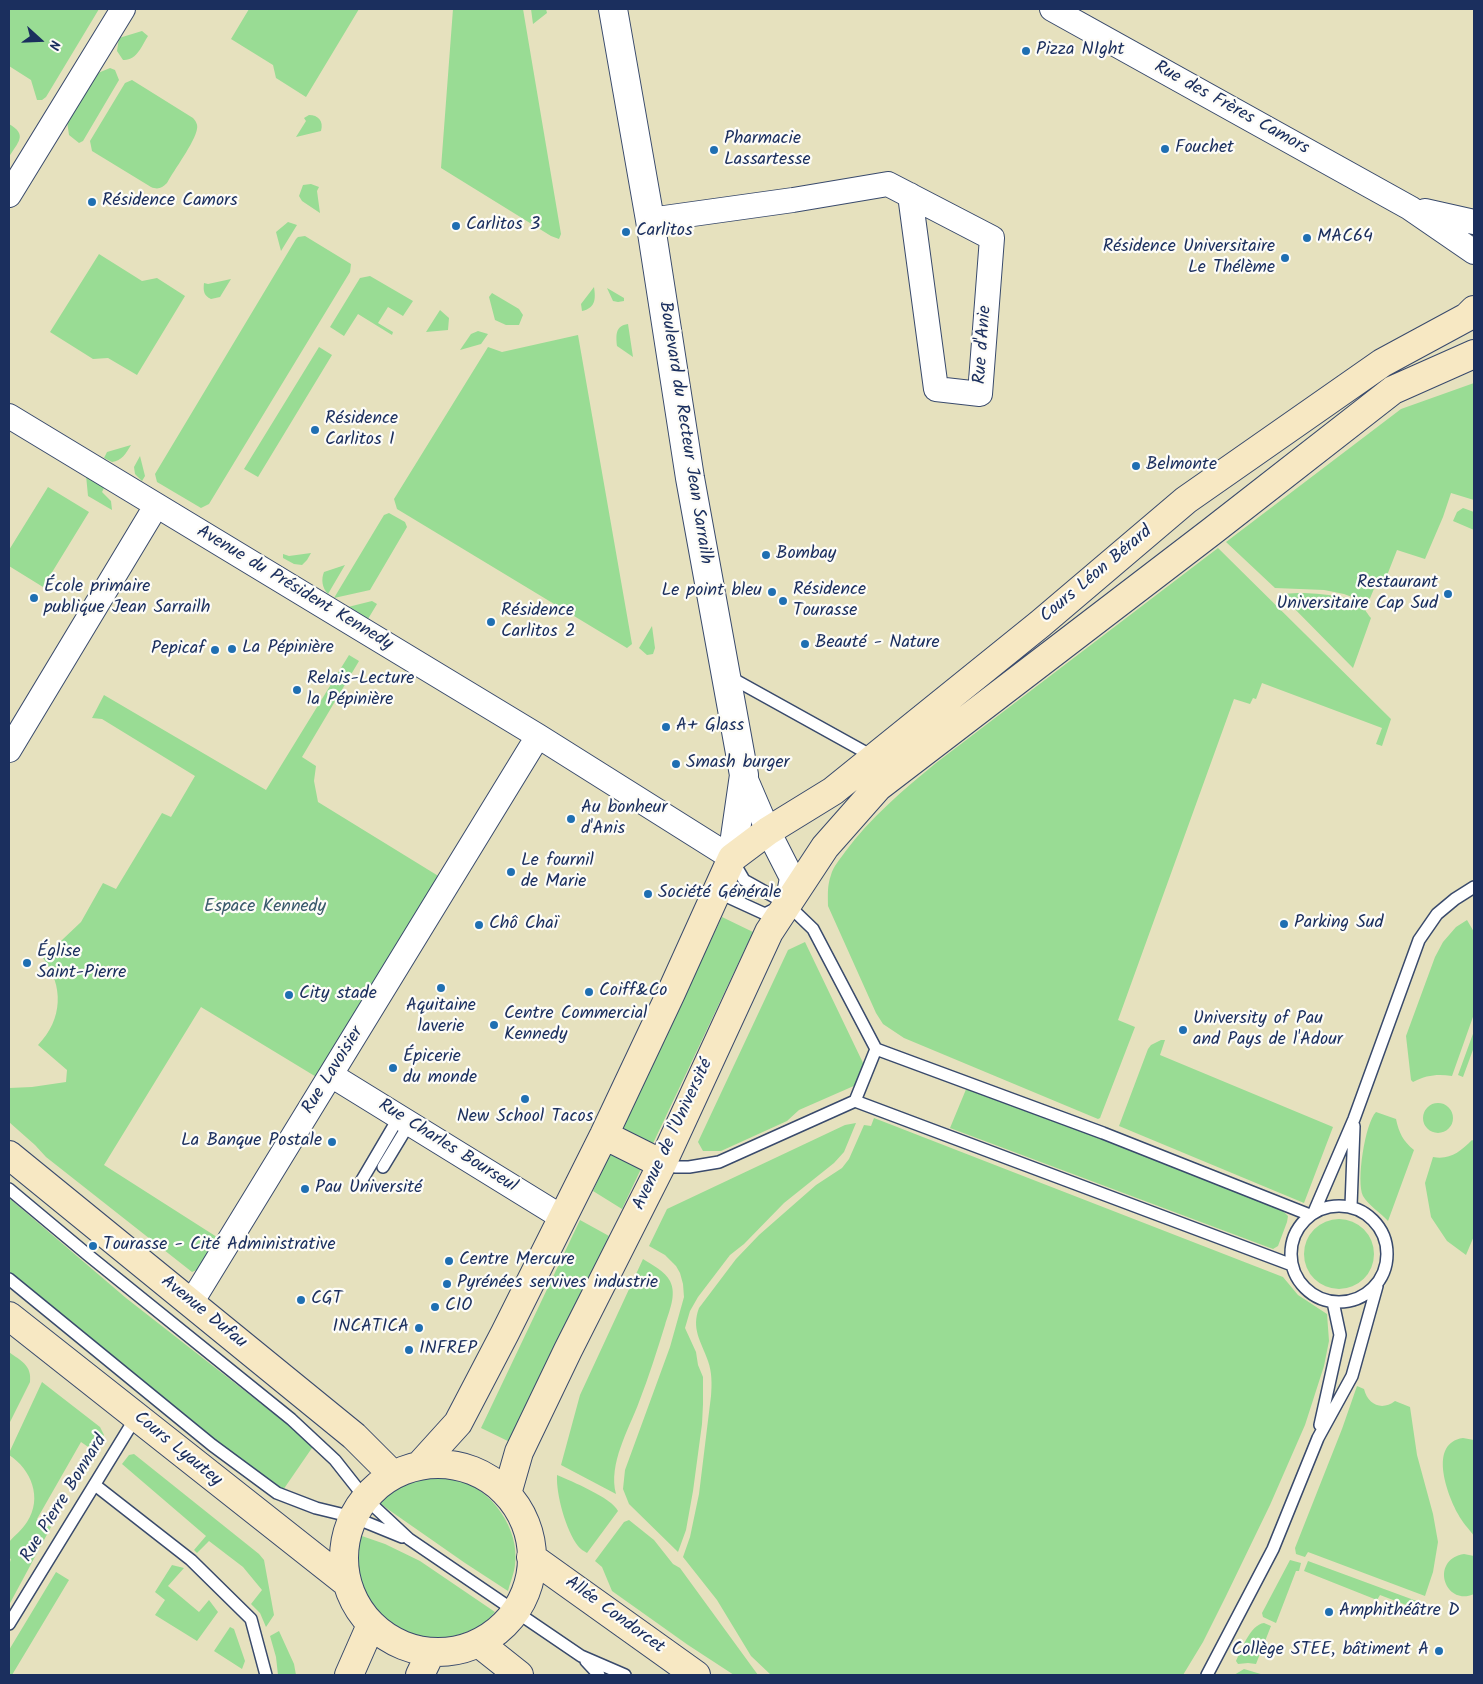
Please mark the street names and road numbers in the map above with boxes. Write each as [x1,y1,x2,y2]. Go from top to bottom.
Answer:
street label: Rue des Frères Camors [1150,57,1312,161]
street label: Boulevard du Recteur Jean Sarrailh [653,300,715,566]
street label: Rue d'Anie [970,305,998,385]
street label: Avenue du Président Kennedy [192,522,396,656]
street label: Cours Léon Bérard [1037,522,1157,628]
street label: Rue Lavoisier [299,1023,369,1119]
street label: Avenue de l'Université [629,1056,719,1214]
street label: Rue Charles Bourseul [374,1096,520,1198]
street label: Avenue Dufau [156,1272,250,1354]
street label: Cours Lyautey [129,1408,225,1492]
street label: Rue Pierre Bonnard [17,1431,113,1567]
street label: Allée Condorcet [560,1573,668,1659]

